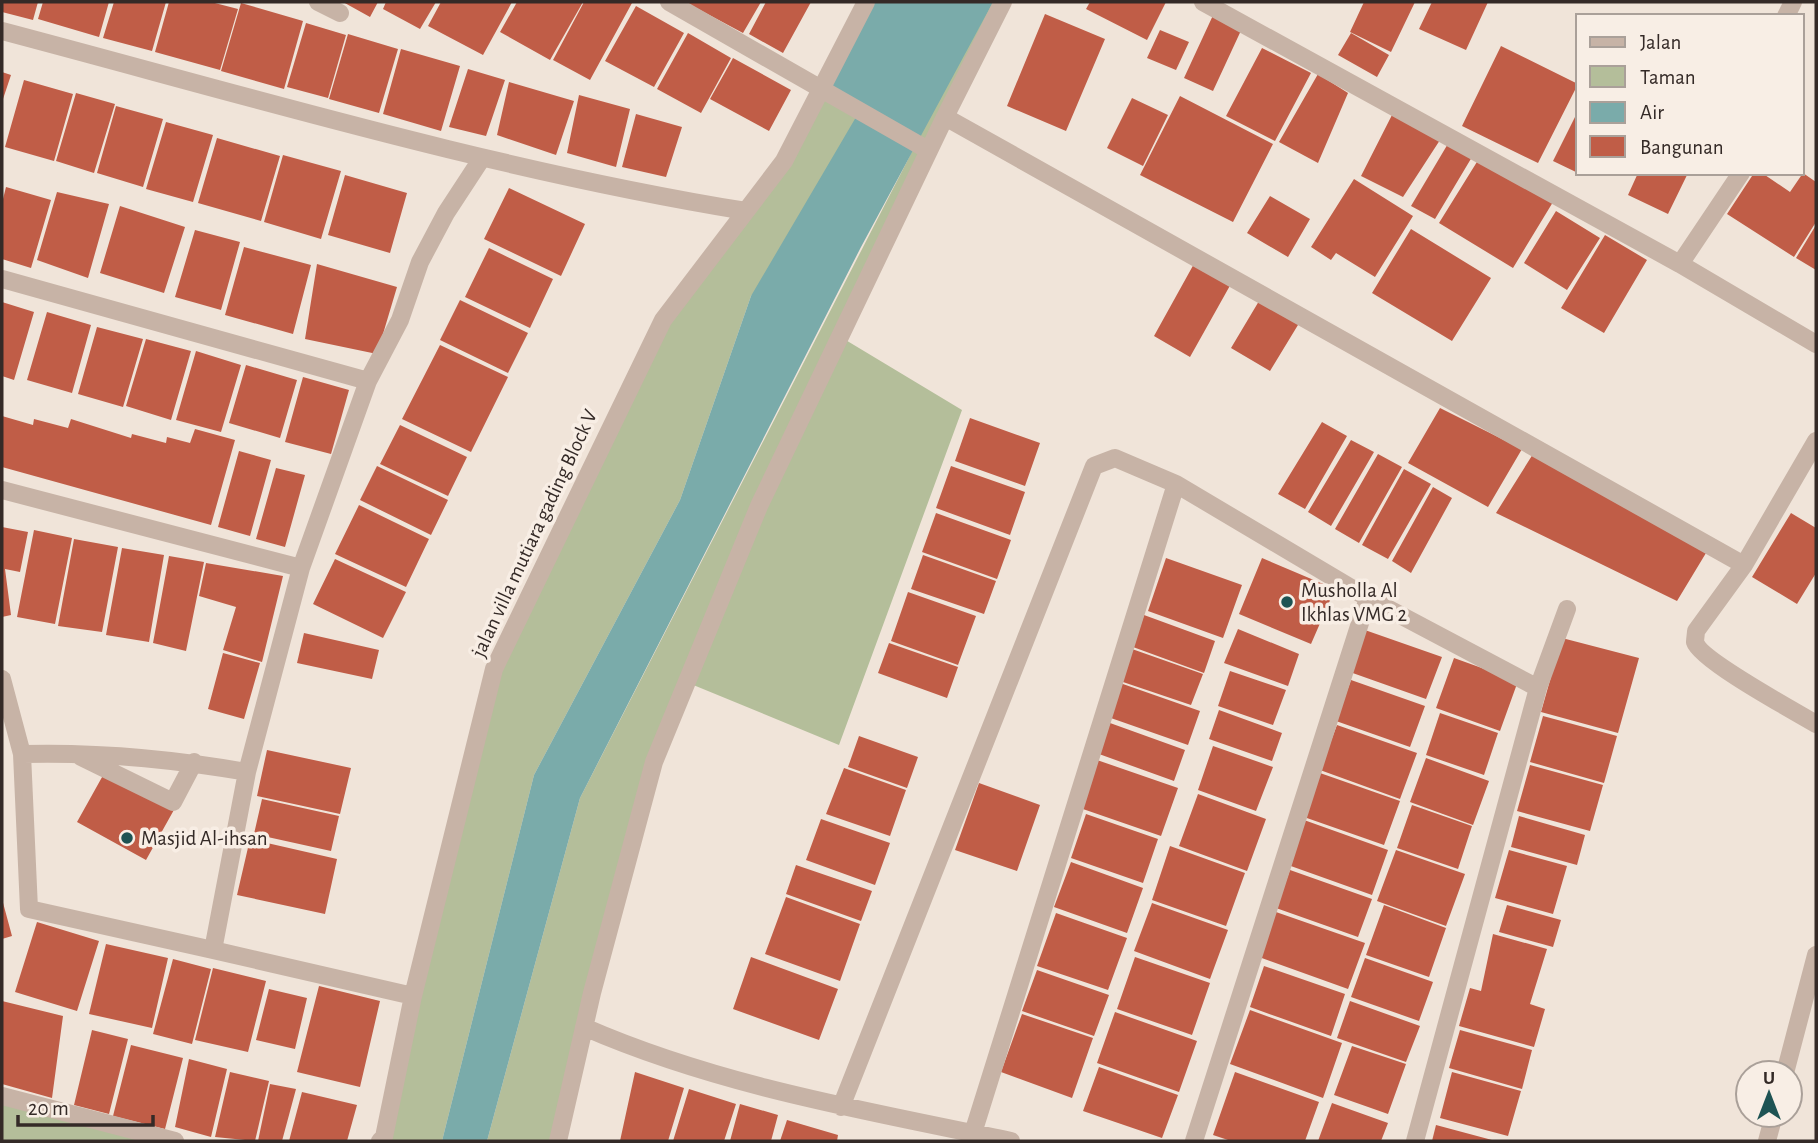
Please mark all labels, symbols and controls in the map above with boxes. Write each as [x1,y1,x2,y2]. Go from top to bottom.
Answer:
legend [1576,14,1804,175]
text: Jalan [1640,32,1681,53]
text: Taman [1640,67,1696,88]
text: Air [1640,102,1664,123]
text: Bangunan [1640,137,1724,158]
street label: jalan villa mutiara gading Block V [468,406,601,660]
place label: Musholla Al Ikhlas VMG 2 [1301,580,1407,625]
marker: Musholla Al Ikhlas VMG 2 [1279,594,1295,610]
place label: Masjid Al-ihsan [141,828,268,849]
marker: Masjid Al-ihsan [119,830,135,846]
north arrow [1734,1059,1804,1129]
text: U [1763,1069,1775,1088]
scale bar [18,1084,152,1128]
text: 20 m [28,1098,69,1119]

